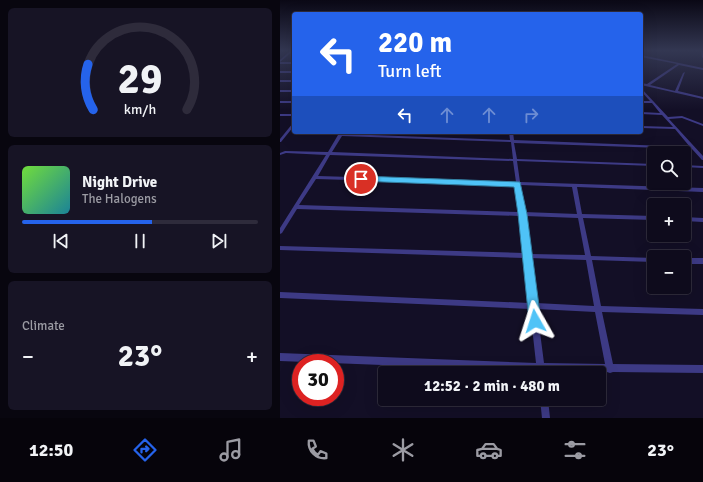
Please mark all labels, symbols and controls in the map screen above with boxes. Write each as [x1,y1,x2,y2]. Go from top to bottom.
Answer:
text: 220 m [378,26,452,60]
icon: left [312,28,364,80]
text: 29 [118,54,162,105]
text: Turn left [378,60,441,82]
text: km/h [124,101,156,118]
icon: left [394,104,416,126]
icon: ahead [436,104,458,126]
icon: ahead [478,104,500,126]
icon: right [520,104,542,126]
map controls [647,146,691,294]
button: search [647,146,691,190]
pin [344,162,378,196]
icon: arrive [350,168,372,190]
text: Night Drive [82,173,157,191]
text: The Halogens [82,191,157,207]
button: + [647,198,691,242]
icon: previous [50,230,72,252]
icon: pause [129,230,151,252]
icon: next [208,230,230,252]
button: − [647,250,691,294]
position arrow [514,300,556,342]
text: Climate [22,318,65,334]
text: 23° [118,338,162,375]
text: − [22,343,34,370]
text: + [246,343,258,370]
speed limit sign: 30 [292,354,344,406]
text: 12:52 · 2 min · 480 m [424,377,560,395]
icon: directions [131,436,159,464]
icon: music [217,436,245,464]
icon: phone [303,436,331,464]
icon: climate [389,436,417,464]
icon: car [475,436,503,464]
icon: filters [561,436,589,464]
text: 12:50 [29,439,73,461]
text: 23° [647,439,674,461]

